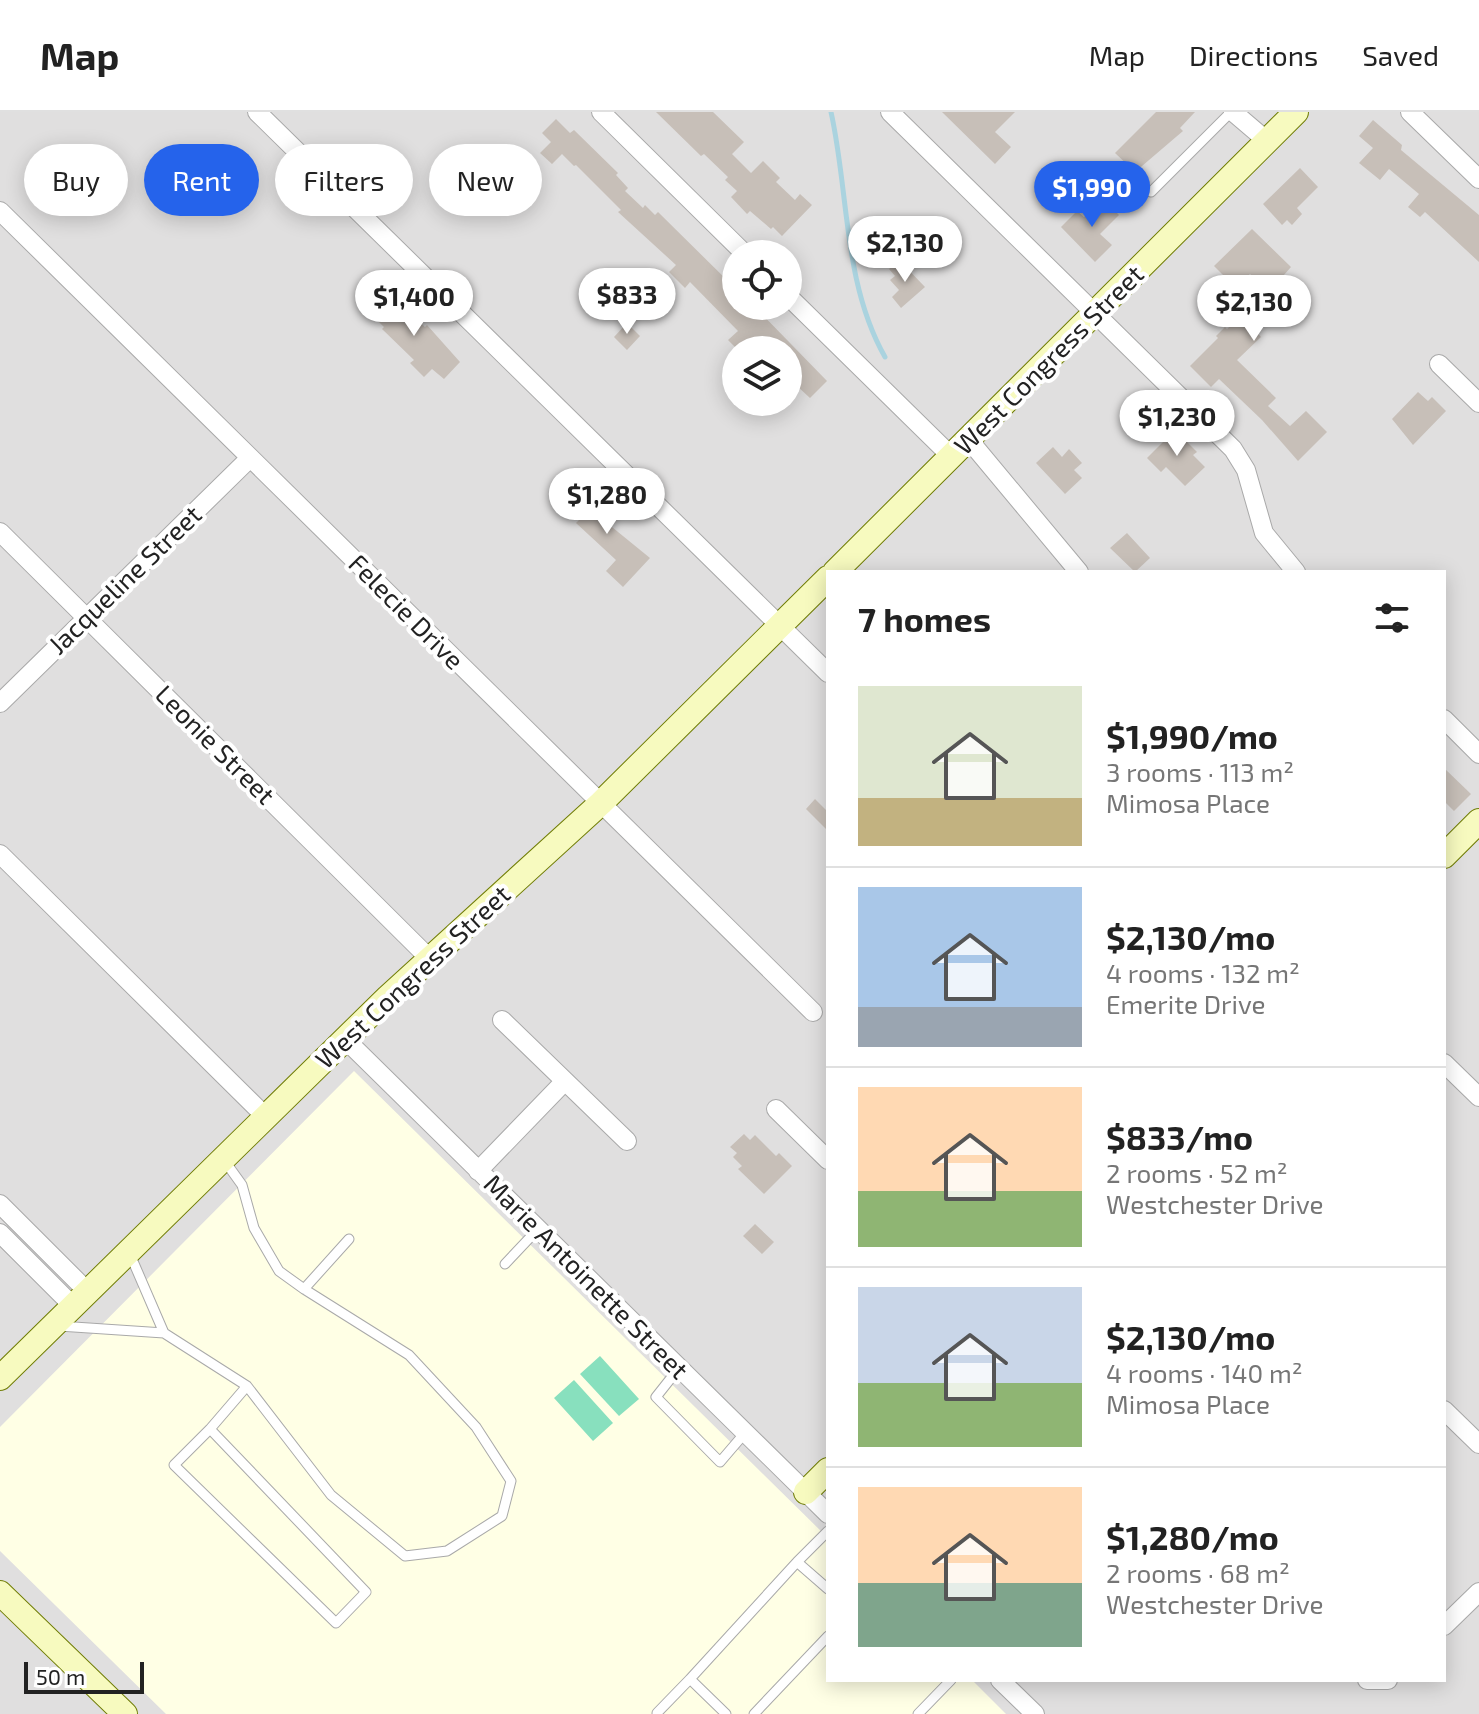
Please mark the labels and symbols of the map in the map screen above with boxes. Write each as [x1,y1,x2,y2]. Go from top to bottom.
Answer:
pin: $1,990 [1027,161,1157,229]
pin: $2,130 [840,216,970,284]
street label: West Congress Street [947,258,1149,460]
pin: $833 [580,268,674,336]
pin: $1,400 [349,270,479,338]
pin: $2,130 [1189,275,1319,343]
pin: $1,230 [1112,390,1242,458]
pin: $1,280 [542,468,672,536]
street label: Jacqueline Street [41,498,207,660]
street label: Felecie Drive [343,547,471,675]
street label: Leonie Street [150,678,282,810]
street label: West Congress Street [308,878,516,1074]
street label: Marie Antoinette Street [478,1167,696,1385]
scale bar [24,1658,144,1694]

